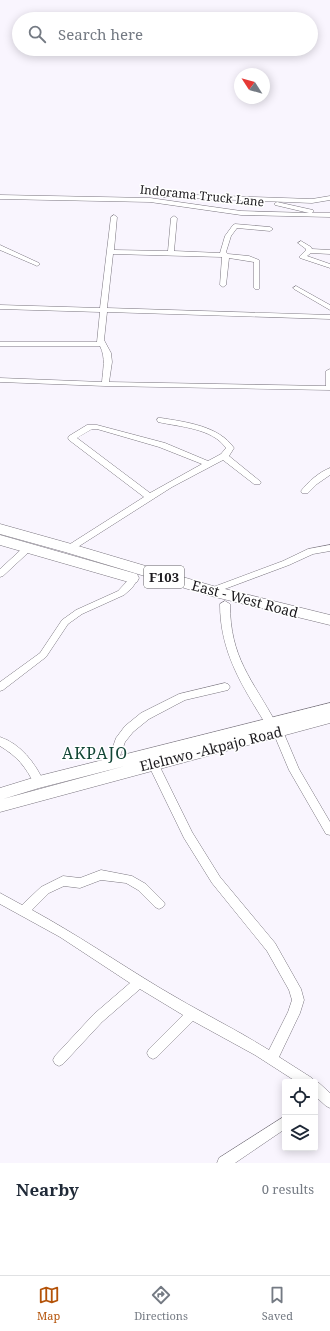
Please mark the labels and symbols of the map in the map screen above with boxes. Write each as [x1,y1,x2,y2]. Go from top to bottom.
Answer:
north arrow [234,68,270,104]
street label: Indorama Truck Lane [139,181,265,210]
road number: F103 [144,566,184,588]
street label: East - West Road [190,575,301,622]
street label: Elelnwo -Akpajo Road [138,722,285,775]
district label: AKPAJO [62,742,128,764]

